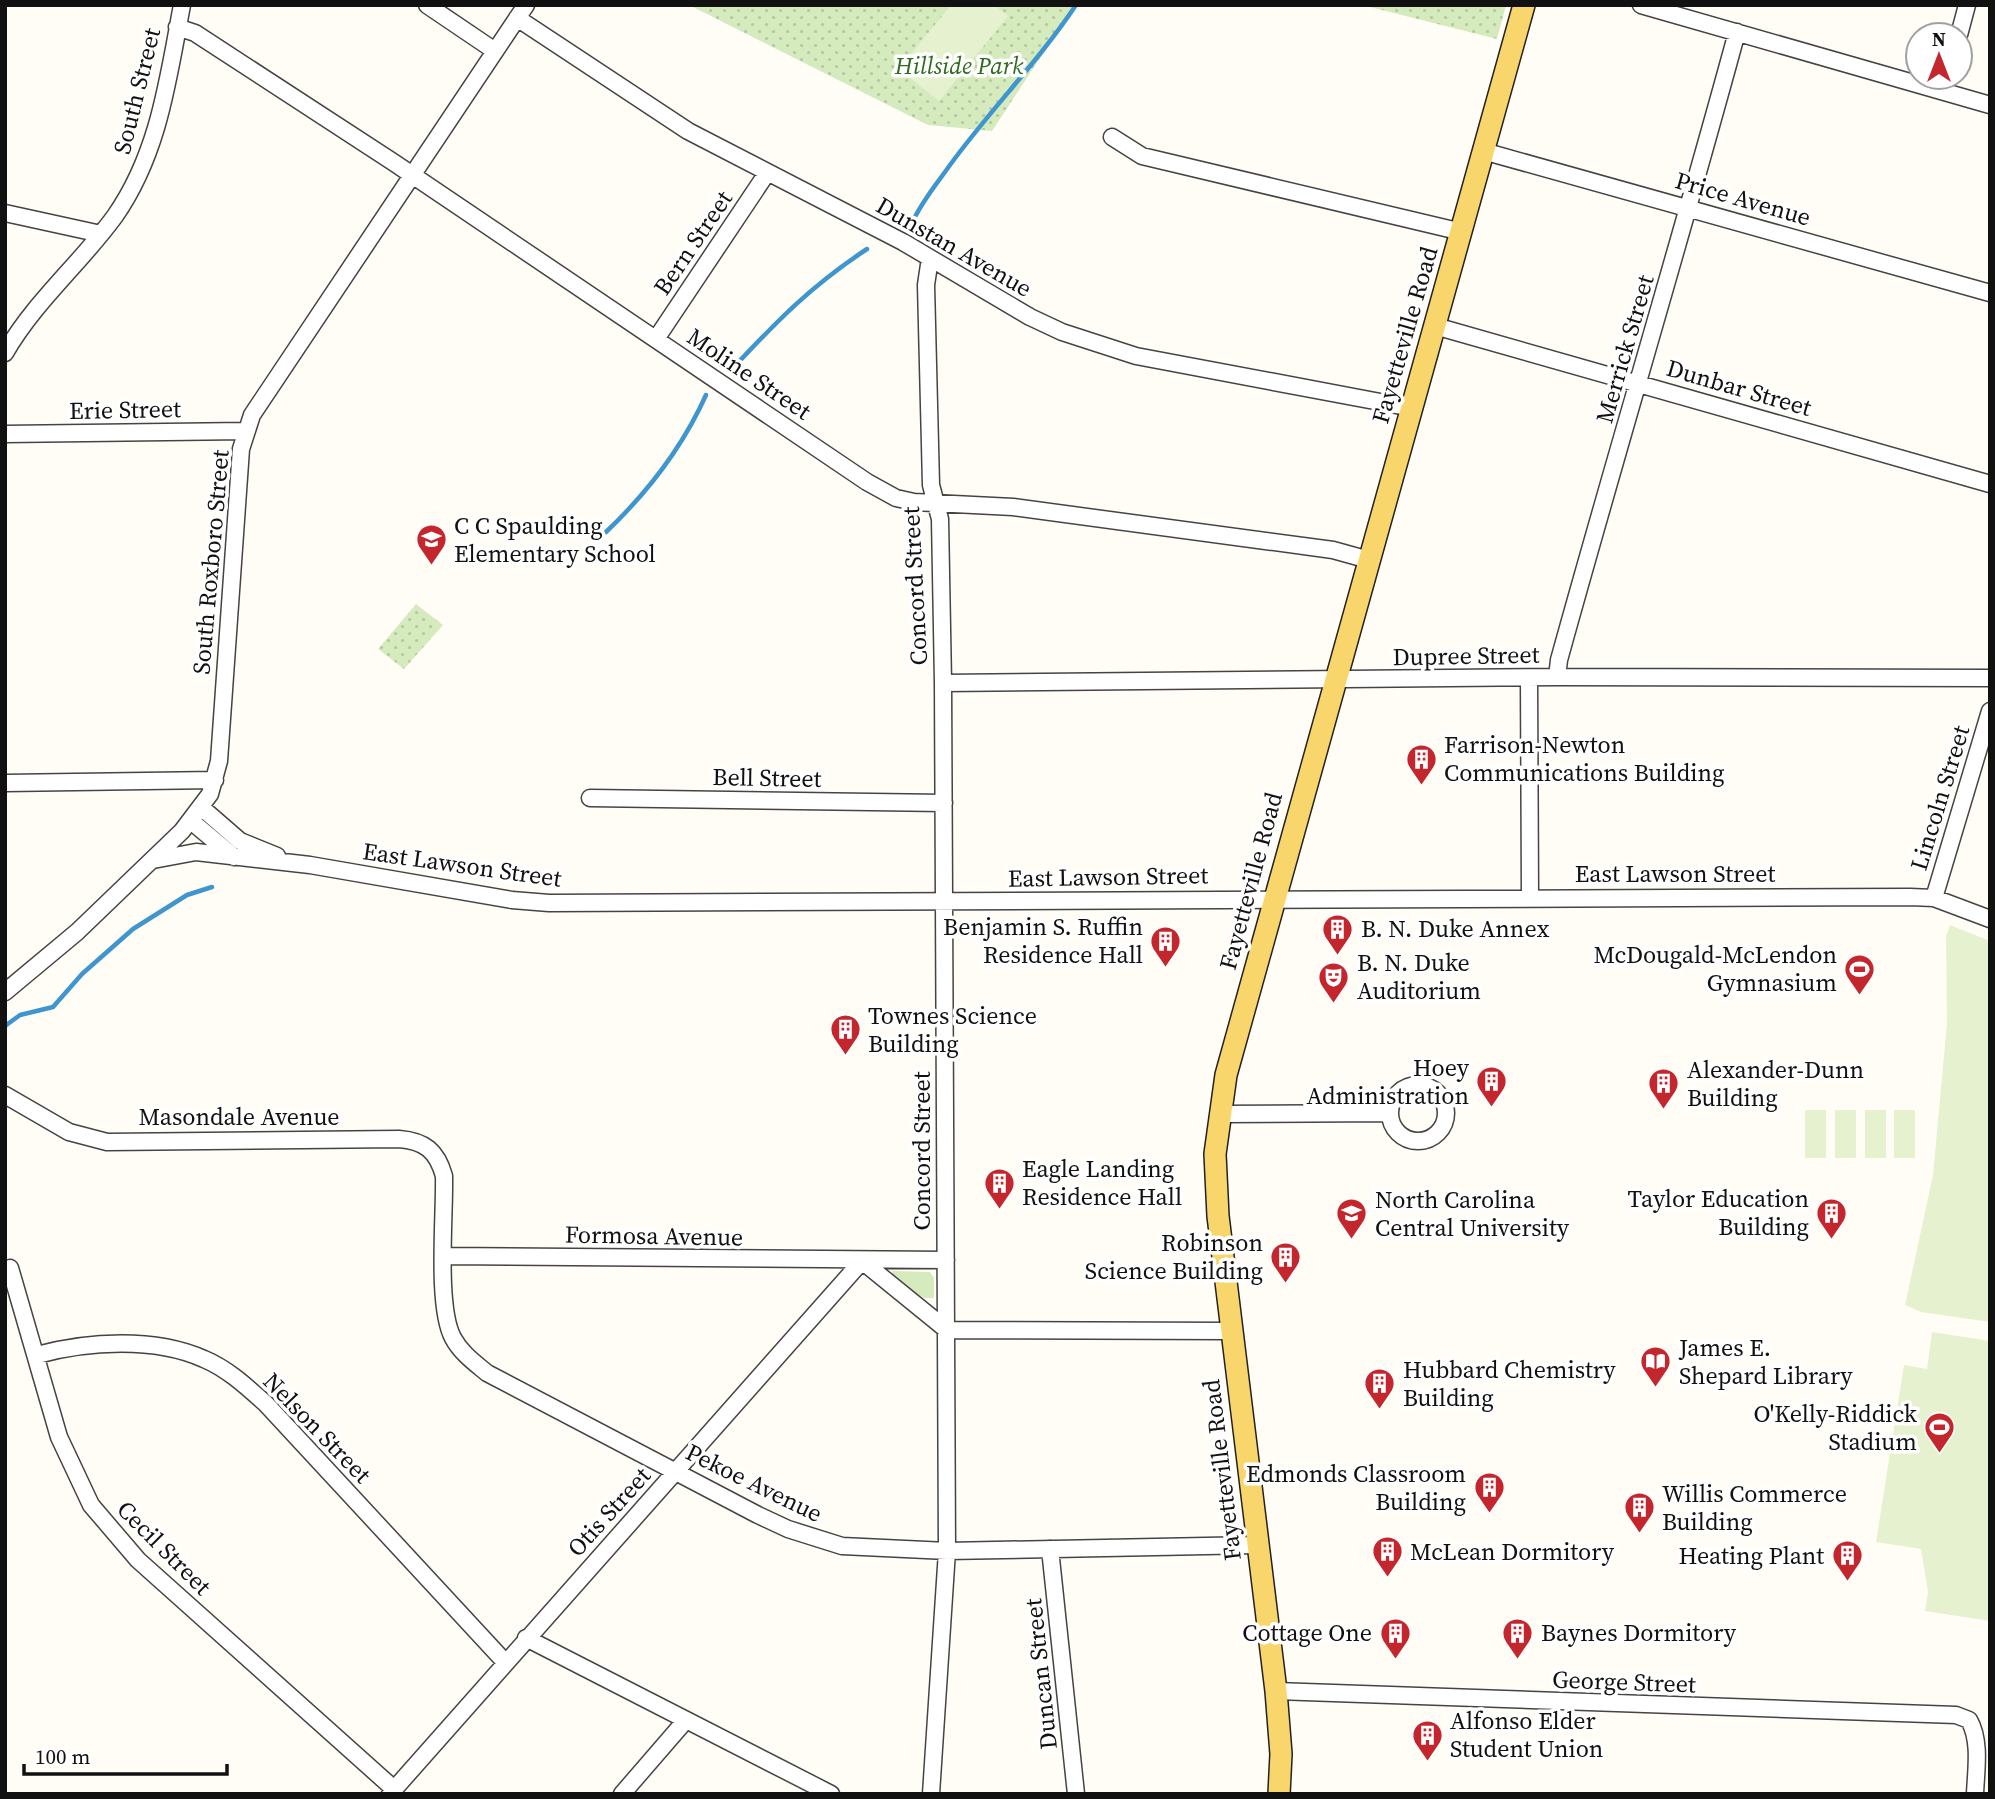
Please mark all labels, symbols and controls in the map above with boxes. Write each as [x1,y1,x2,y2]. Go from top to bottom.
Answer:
north arrow [1904,21,1974,91]
street label: South Street [105,24,168,157]
text: N [1932,26,1946,52]
park label: Hillside Park [894,49,1024,82]
street label: Price Avenue [1672,163,1815,234]
street label: Bern Street [645,184,740,302]
street label: Dunstan Avenue [870,189,1038,305]
street label: Fayetteville Road [1364,242,1446,427]
street label: Merrick Street [1588,271,1662,427]
street label: Moline Street [681,320,818,427]
street label: Dunbar Street [1663,351,1816,424]
street label: Erie Street [69,392,181,427]
street label: South Roxboro Street [184,448,237,676]
street label: Concord Street [894,506,935,666]
place label: C C Spaulding Elementary School [454,509,656,570]
school or university icon: C C Spaulding Elementary School [414,523,448,567]
street label: Dupree Street [1392,638,1540,673]
street label: Lincoln Street [1902,721,1977,874]
place label: Farrison-Newton Communications Building [1444,728,1724,789]
building icon: Farrison-Newton Communications Building [1404,742,1438,786]
street label: Bell Street [712,760,822,795]
street label: Fayetteville Road [1211,788,1290,973]
street label: East Lawson Street [361,834,564,895]
street label: East Lawson Street [1575,857,1775,890]
street label: East Lawson Street [1008,858,1209,895]
place label: Benjamin S. Ruffin Residence Hall [943,910,1143,971]
building icon: B. N. Duke Annex [1321,912,1355,956]
place label: B. N. Duke Annex [1361,912,1550,945]
building icon: Benjamin S. Ruffin Residence Hall [1149,924,1183,968]
place label: McDougald-McLendon Gymnasium [1593,938,1837,999]
place label: B. N. Duke Auditorium [1357,946,1481,1007]
sports icon: McDougald-McLendon Gymnasium [1843,952,1877,996]
theatre icon: B. N. Duke Auditorium [1317,960,1351,1004]
place label: Townes Science Building [868,999,1037,1060]
building icon: Townes Science Building [828,1013,862,1057]
place label: Hoey Administration [1306,1051,1470,1112]
place label: Alexander-Dunn Building [1687,1053,1864,1114]
building icon: Hoey Administration [1475,1065,1509,1109]
building icon: Alexander-Dunn Building [1647,1067,1681,1111]
street label: Concord Street [905,1071,938,1230]
street label: Masondale Avenue [139,1100,339,1133]
place label: Eagle Landing Residence Hall [1022,1152,1182,1213]
building icon: Eagle Landing Residence Hall [982,1166,1016,1210]
place label: Taylor Education Building [1627,1182,1809,1243]
place label: North Carolina Central University [1375,1183,1570,1244]
building icon: Taylor Education Building [1815,1196,1849,1240]
school or university icon: North Carolina Central University [1335,1197,1369,1241]
street label: Formosa Avenue [565,1217,743,1254]
place label: Robinson Science Building [1085,1226,1263,1287]
building icon: Robinson Science Building [1269,1240,1303,1284]
place label: James E. Shepard Library [1678,1331,1853,1392]
library icon: James E. Shepard Library [1639,1345,1673,1389]
place label: Hubbard Chemistry Building [1403,1353,1616,1414]
street label: Nelson Street [256,1365,379,1490]
building icon: Hubbard Chemistry Building [1363,1367,1397,1411]
street label: Fayetteville Road [1194,1377,1249,1563]
place label: O'Kelly-Riddick Stadium [1754,1397,1918,1458]
sports icon: O'Kelly-Riddick Stadium [1923,1411,1957,1455]
street label: Pekoe Avenue [680,1435,828,1530]
place label: Edmonds Classroom Building [1246,1457,1466,1518]
street label: Otis Street [560,1460,658,1564]
building icon: Edmonds Classroom Building [1472,1471,1506,1515]
place label: Willis Commerce Building [1662,1477,1847,1538]
building icon: Willis Commerce Building [1622,1491,1656,1535]
street label: Cecil Street [110,1493,219,1602]
building icon: McLean Dormitory [1370,1535,1404,1579]
place label: McLean Dormitory [1410,1535,1615,1568]
place label: Heating Plant [1678,1539,1824,1572]
building icon: Heating Plant [1830,1539,1864,1583]
street label: Duncan Street [1016,1597,1065,1751]
place label: Cottage One [1242,1616,1372,1649]
building icon: Cottage One [1378,1616,1412,1660]
building icon: Baynes Dormitory [1501,1616,1535,1660]
place label: Baynes Dormitory [1541,1616,1737,1649]
street label: George Street [1552,1663,1697,1701]
place label: Alfonso Elder Student Union [1450,1704,1603,1765]
building icon: Alfonso Elder Student Union [1410,1718,1444,1762]
scale bar [24,1732,228,1776]
text: 100 m [35,1742,90,1771]

